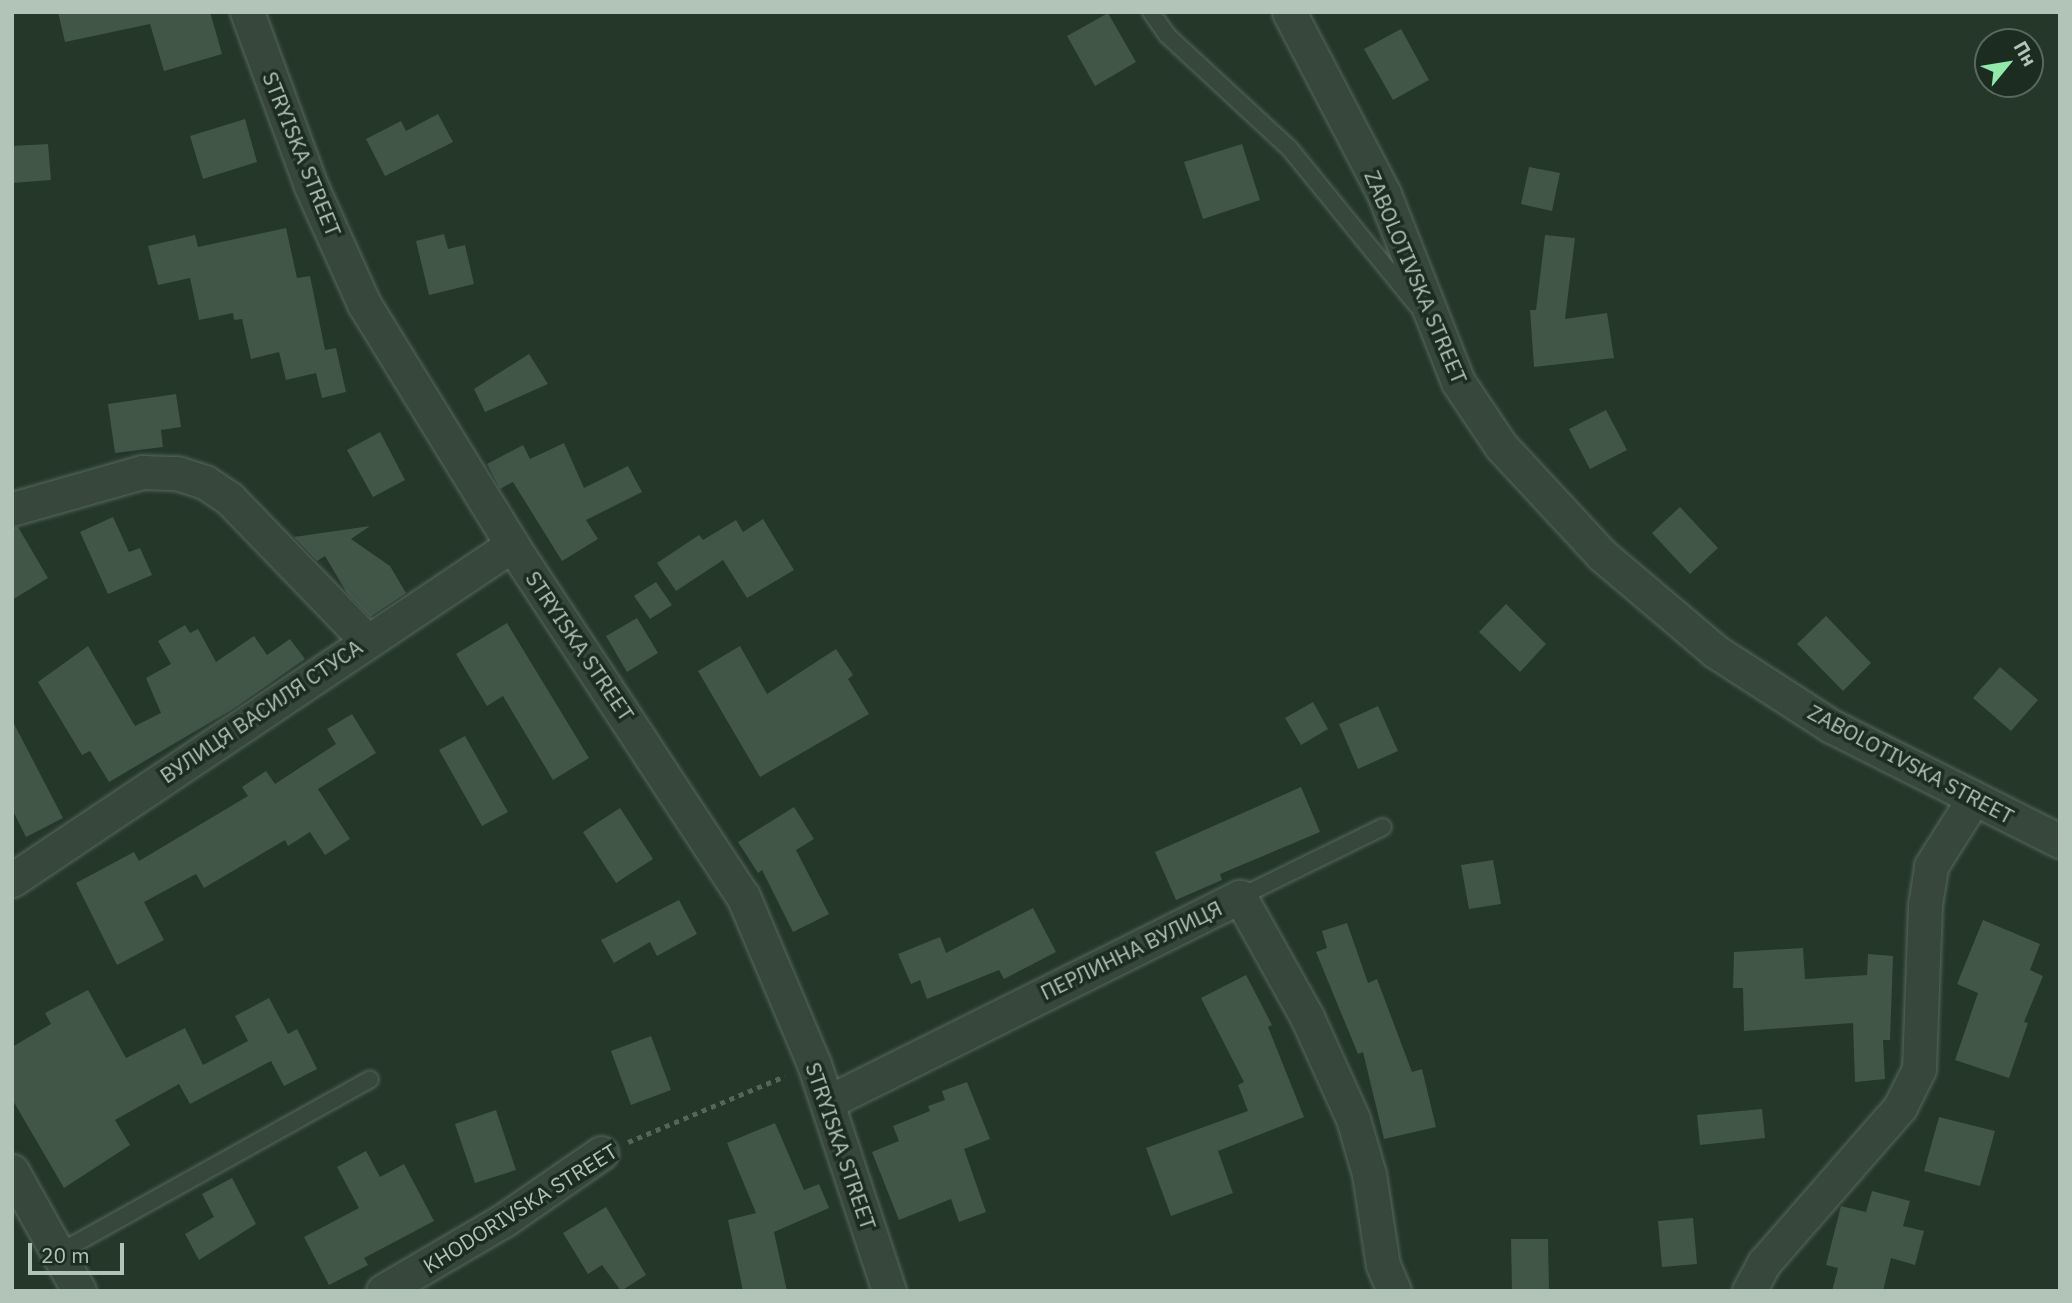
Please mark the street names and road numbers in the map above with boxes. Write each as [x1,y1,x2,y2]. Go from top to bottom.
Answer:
street label: STRYISKA STREET [257,68,347,240]
street label: ZABOLOTIVSKA STREET [1360,167,1472,387]
street label: STRYISKA STREET [521,566,639,726]
street label: ВУЛИЦЯ ВАСИЛЯ СТУСА [155,634,367,788]
street label: ZABOLOTIVSKA STREET [1804,699,2018,829]
street label: ПЕРЛИННА ВУЛИЦЯ [1036,895,1226,1005]
street label: STRYISKA STREET [801,1059,881,1233]
street label: KHODORIVSKA STREET [418,1138,622,1278]

